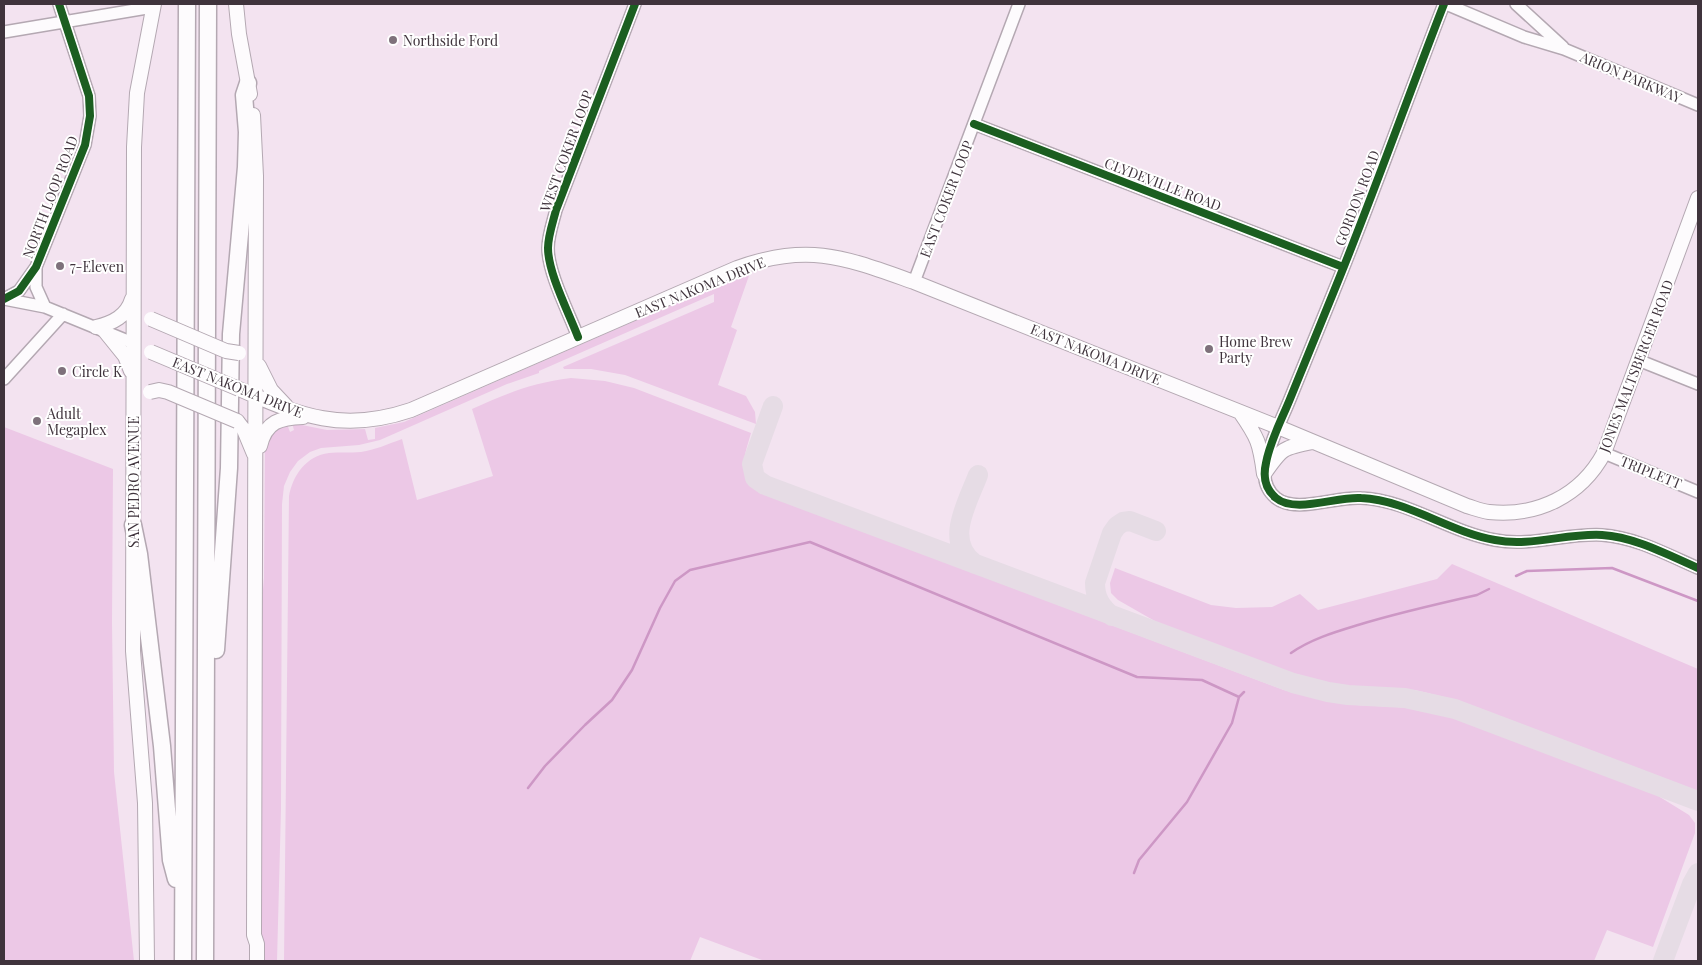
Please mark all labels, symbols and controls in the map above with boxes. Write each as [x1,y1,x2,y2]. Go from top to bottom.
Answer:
place label: Northside Ford [403,31,498,50]
marker: Northside Ford [387,34,399,46]
street label: ARION PARKWAY [1576,47,1685,107]
street label: WEST COKER LOOP [535,88,597,215]
street label: NORTH LOOP ROAD [18,133,82,261]
street label: EAST COKER LOOP [915,138,977,260]
street label: GORDON ROAD [1330,148,1384,248]
street label: CLYDEVILLE ROAD [1102,153,1224,215]
street label: EAST NAKOMA DRIVE [632,252,768,322]
place label: 7-Eleven [70,257,125,276]
marker: 7-Eleven [54,260,66,272]
street label: JONES MALTSBERGER ROAD [1594,277,1678,456]
street label: EAST NAKOMA DRIVE [1028,319,1164,389]
place label: Home Brew Party [1219,332,1293,367]
marker: Home Brew Party [1203,343,1215,355]
street label: EAST NAKOMA DRIVE [170,352,306,422]
place label: Circle K [72,362,123,381]
marker: Circle K [56,365,68,377]
place label: Adult Megaplex [46,404,107,439]
marker: Adult Megaplex [31,415,43,427]
street label: SAN PEDRO AVENUE [124,416,143,548]
street label: TRIPLETT [1617,451,1685,493]

